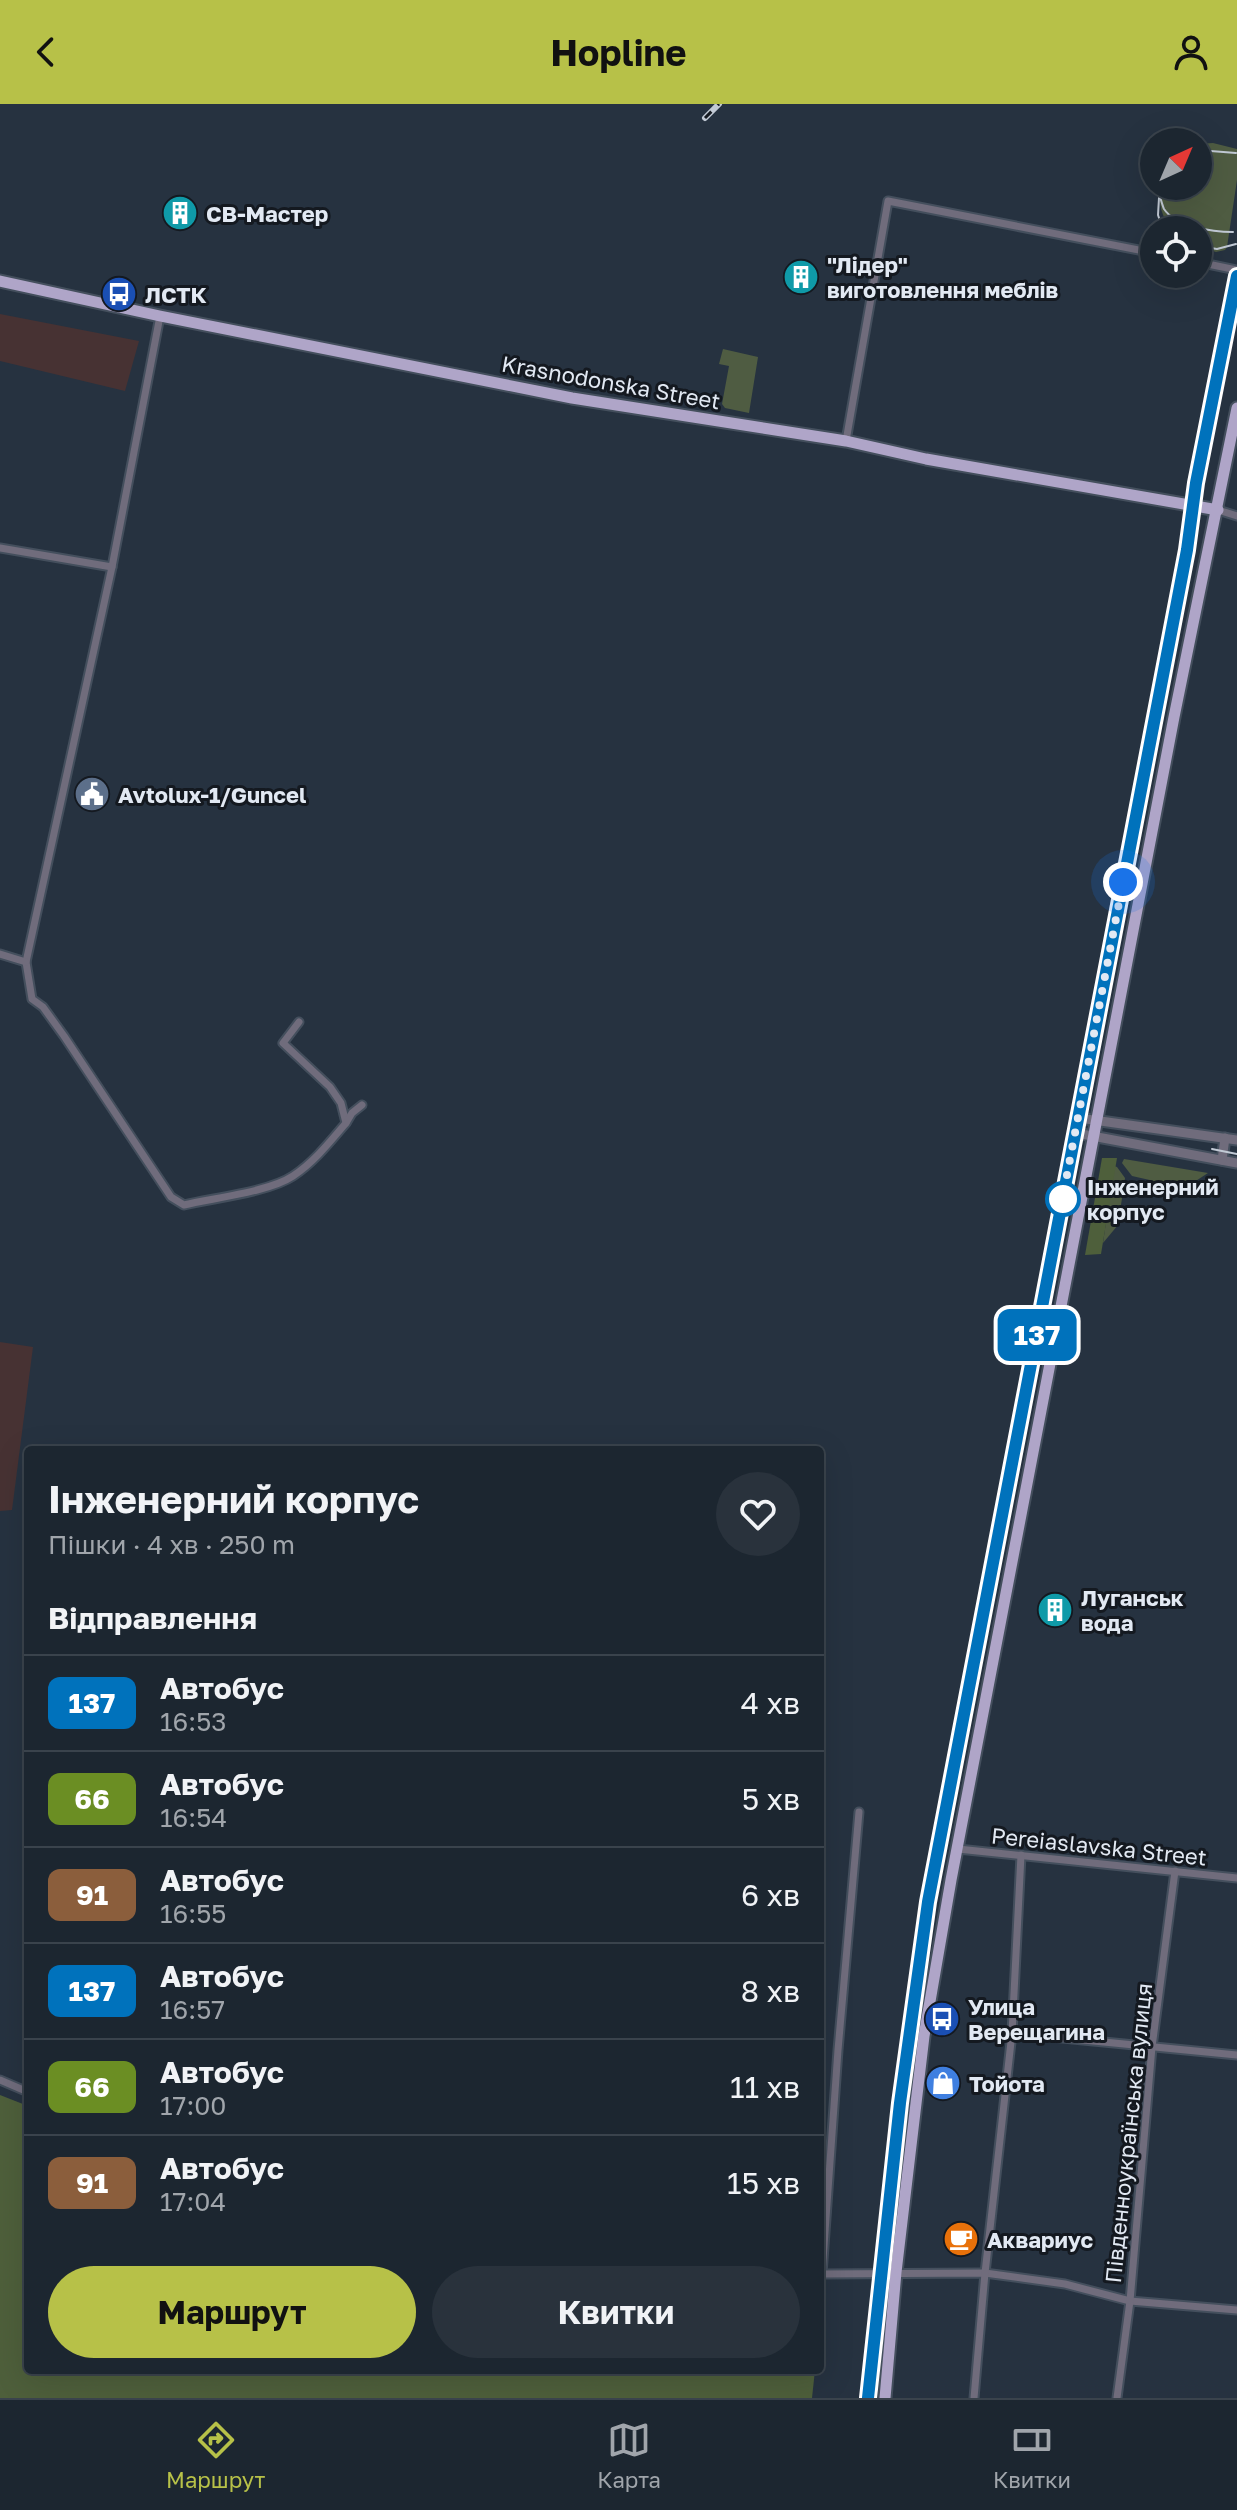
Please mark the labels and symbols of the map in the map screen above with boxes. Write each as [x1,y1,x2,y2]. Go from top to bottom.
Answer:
north arrow [1140,128,1212,200]
building icon: СВ-Мастер [161,194,199,232]
place label: СВ-Мастер [206,200,328,227]
place label: "Лідер" виготовлення меблів [827,251,1059,303]
building icon: "Лідер" виготовлення меблів [782,258,820,296]
bus stop icon: ЛСТК [100,275,138,313]
place label: ЛСТК [145,281,207,308]
street label: Krasnodonska Street [500,349,722,415]
public building icon: Avtolux-1/Guncel [73,775,111,813]
place label: Avtolux-1/Guncel [118,781,306,808]
your location [1103,862,1143,902]
place label: Інженерний корпус [1087,1173,1219,1225]
marker: Інженерний корпус [1046,1182,1080,1216]
line badge: 137 [991,1309,1083,1361]
place label: Луганськ вода [1081,1584,1184,1636]
building icon: Луганськ вода [1036,1591,1074,1629]
street label: Pereiaslavska Street [990,1821,1208,1871]
street label: Південноукраїнська вулиця [1099,1982,1157,2284]
place label: Улица Верещагина [968,1993,1105,2045]
bus stop icon: Улица Верещагина [923,2000,961,2038]
shop icon: Тойота [924,2064,962,2102]
place label: Тойота [969,2070,1045,2097]
cafe icon: Аквариус [942,2220,980,2258]
place label: Аквариус [987,2226,1094,2253]

